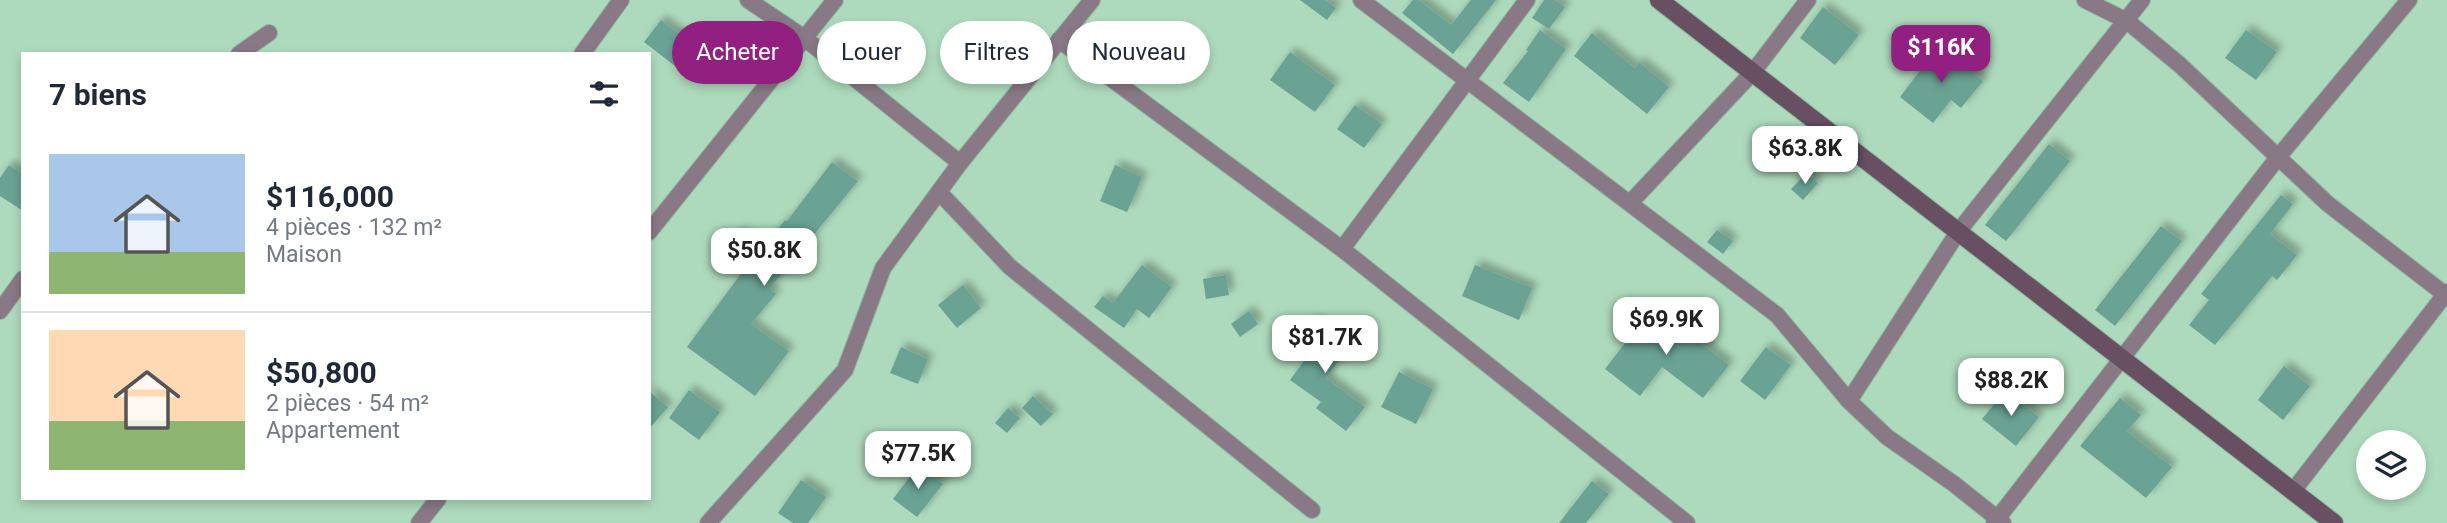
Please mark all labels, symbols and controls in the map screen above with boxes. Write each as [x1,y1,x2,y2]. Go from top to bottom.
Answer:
chip: Acheter [672,21,803,84]
chip: Louer [817,21,926,84]
chip: Filtres [940,21,1053,84]
chip: Nouveau [1067,21,1210,84]
pin: $116K [1892,25,1990,85]
text: $116K [1907,34,1975,61]
icon: filters [585,75,623,113]
text: 7 biens [49,77,147,112]
pin: $63.8K [1748,127,1862,186]
text: $63.8K [1768,135,1842,162]
text: $116,000 [266,179,394,214]
icon: home [105,182,189,266]
text: 4 pièces · 132 m² [266,214,442,241]
pin: $50.8K [707,229,821,288]
text: $50.8K [727,237,801,264]
text: Maison [266,241,342,268]
pin: $69.9K [1609,298,1723,357]
text: $69.9K [1629,306,1703,333]
pin: $81.7K [1268,316,1382,375]
text: $81.7K [1288,324,1362,351]
text: $50,800 [266,355,377,390]
icon: home [105,358,189,442]
pin: $88.2K [1954,358,2068,418]
text: $88.2K [1974,367,2048,394]
text: 2 pièces · 54 m² [266,390,429,417]
text: Appartement [266,417,400,444]
map controls [2356,430,2426,500]
button: layers [2356,430,2426,500]
pin: $77.5K [861,432,975,491]
text: $77.5K [881,440,955,467]

